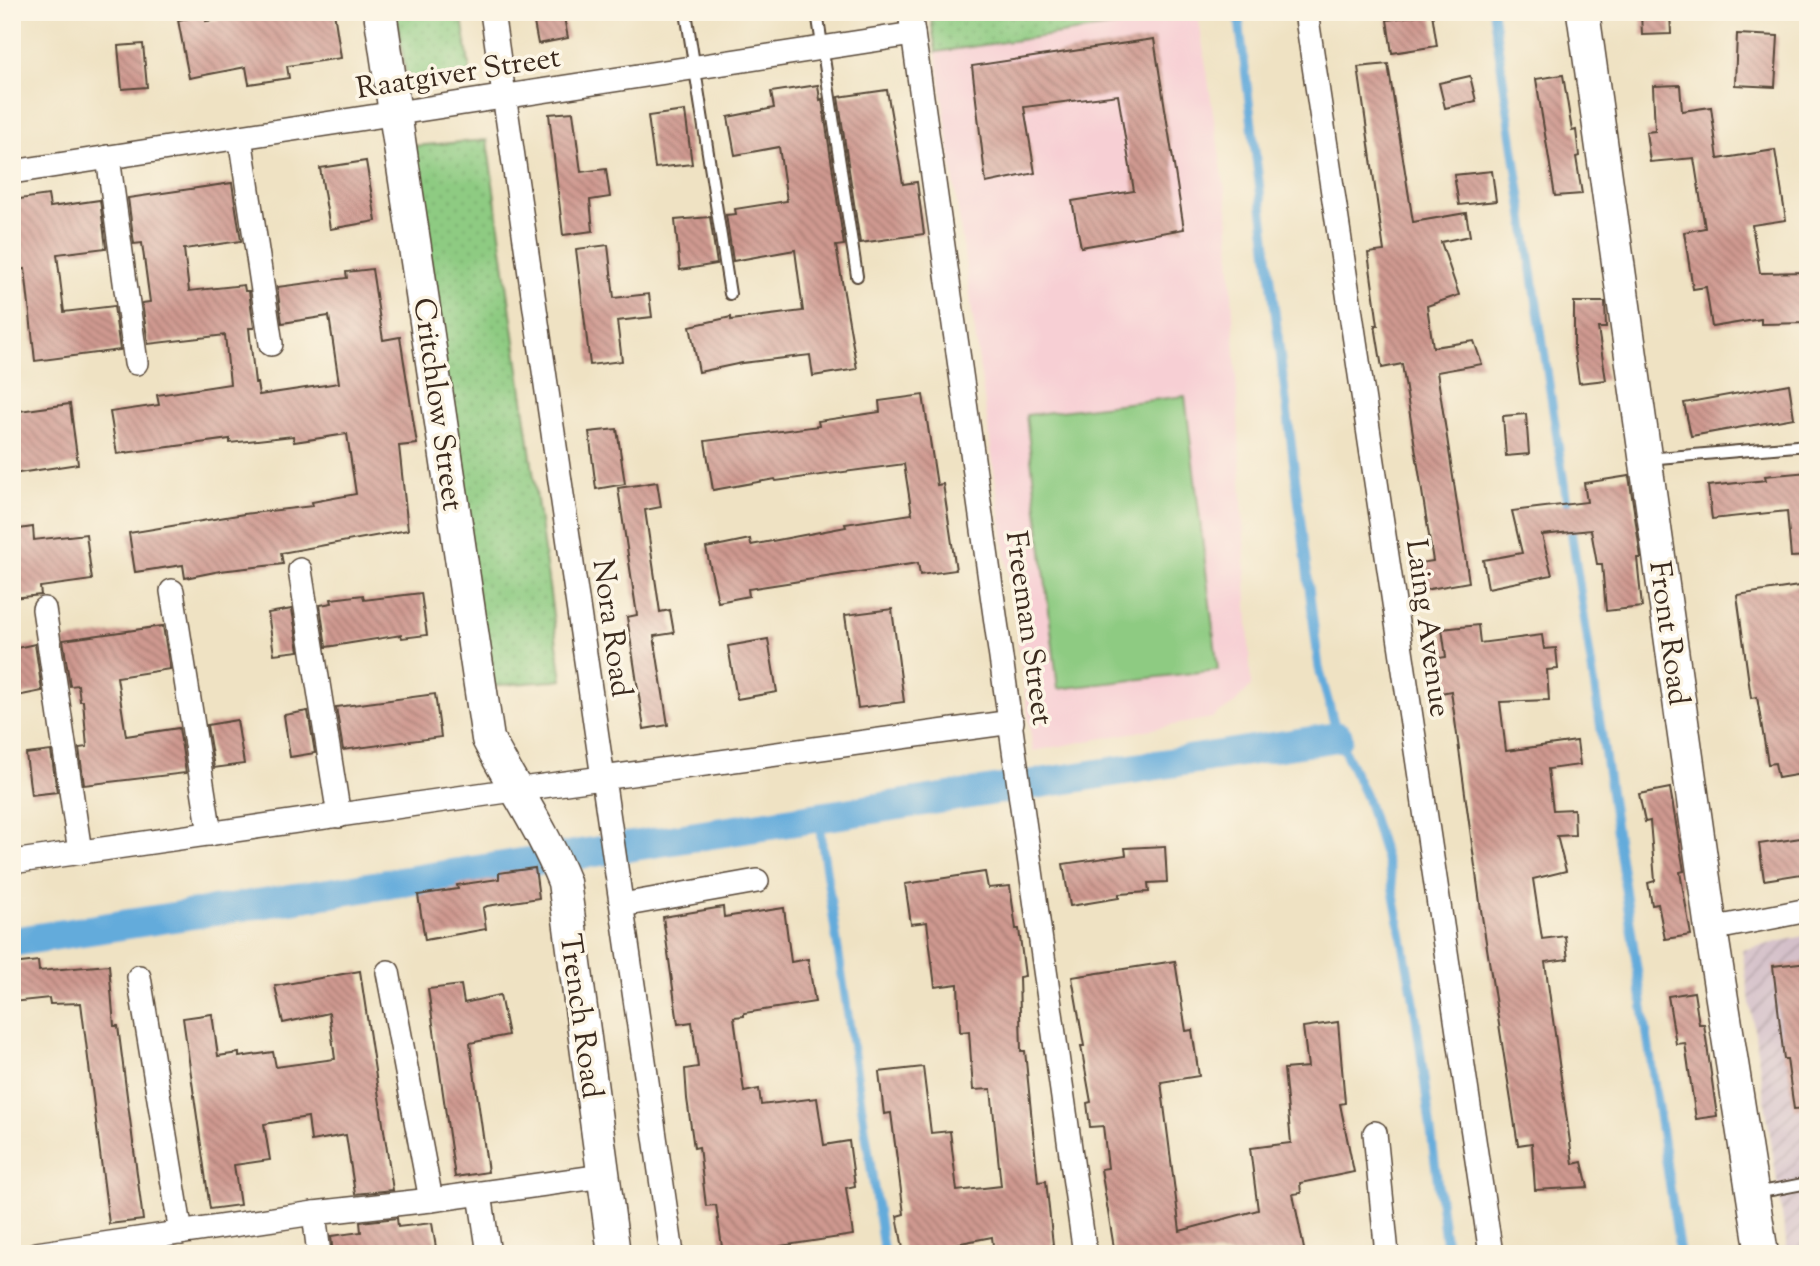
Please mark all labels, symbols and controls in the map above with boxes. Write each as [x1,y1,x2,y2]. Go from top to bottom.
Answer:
street label: Raatgiver Street [353,37,564,112]
street label: Critchlow Street [400,295,473,514]
street label: Freeman Street [993,529,1062,728]
street label: Laing Avenue [1393,537,1460,720]
street label: Nora Road [580,557,641,700]
street label: Front Road [1636,558,1699,708]
street label: Trench Road [547,931,612,1102]

